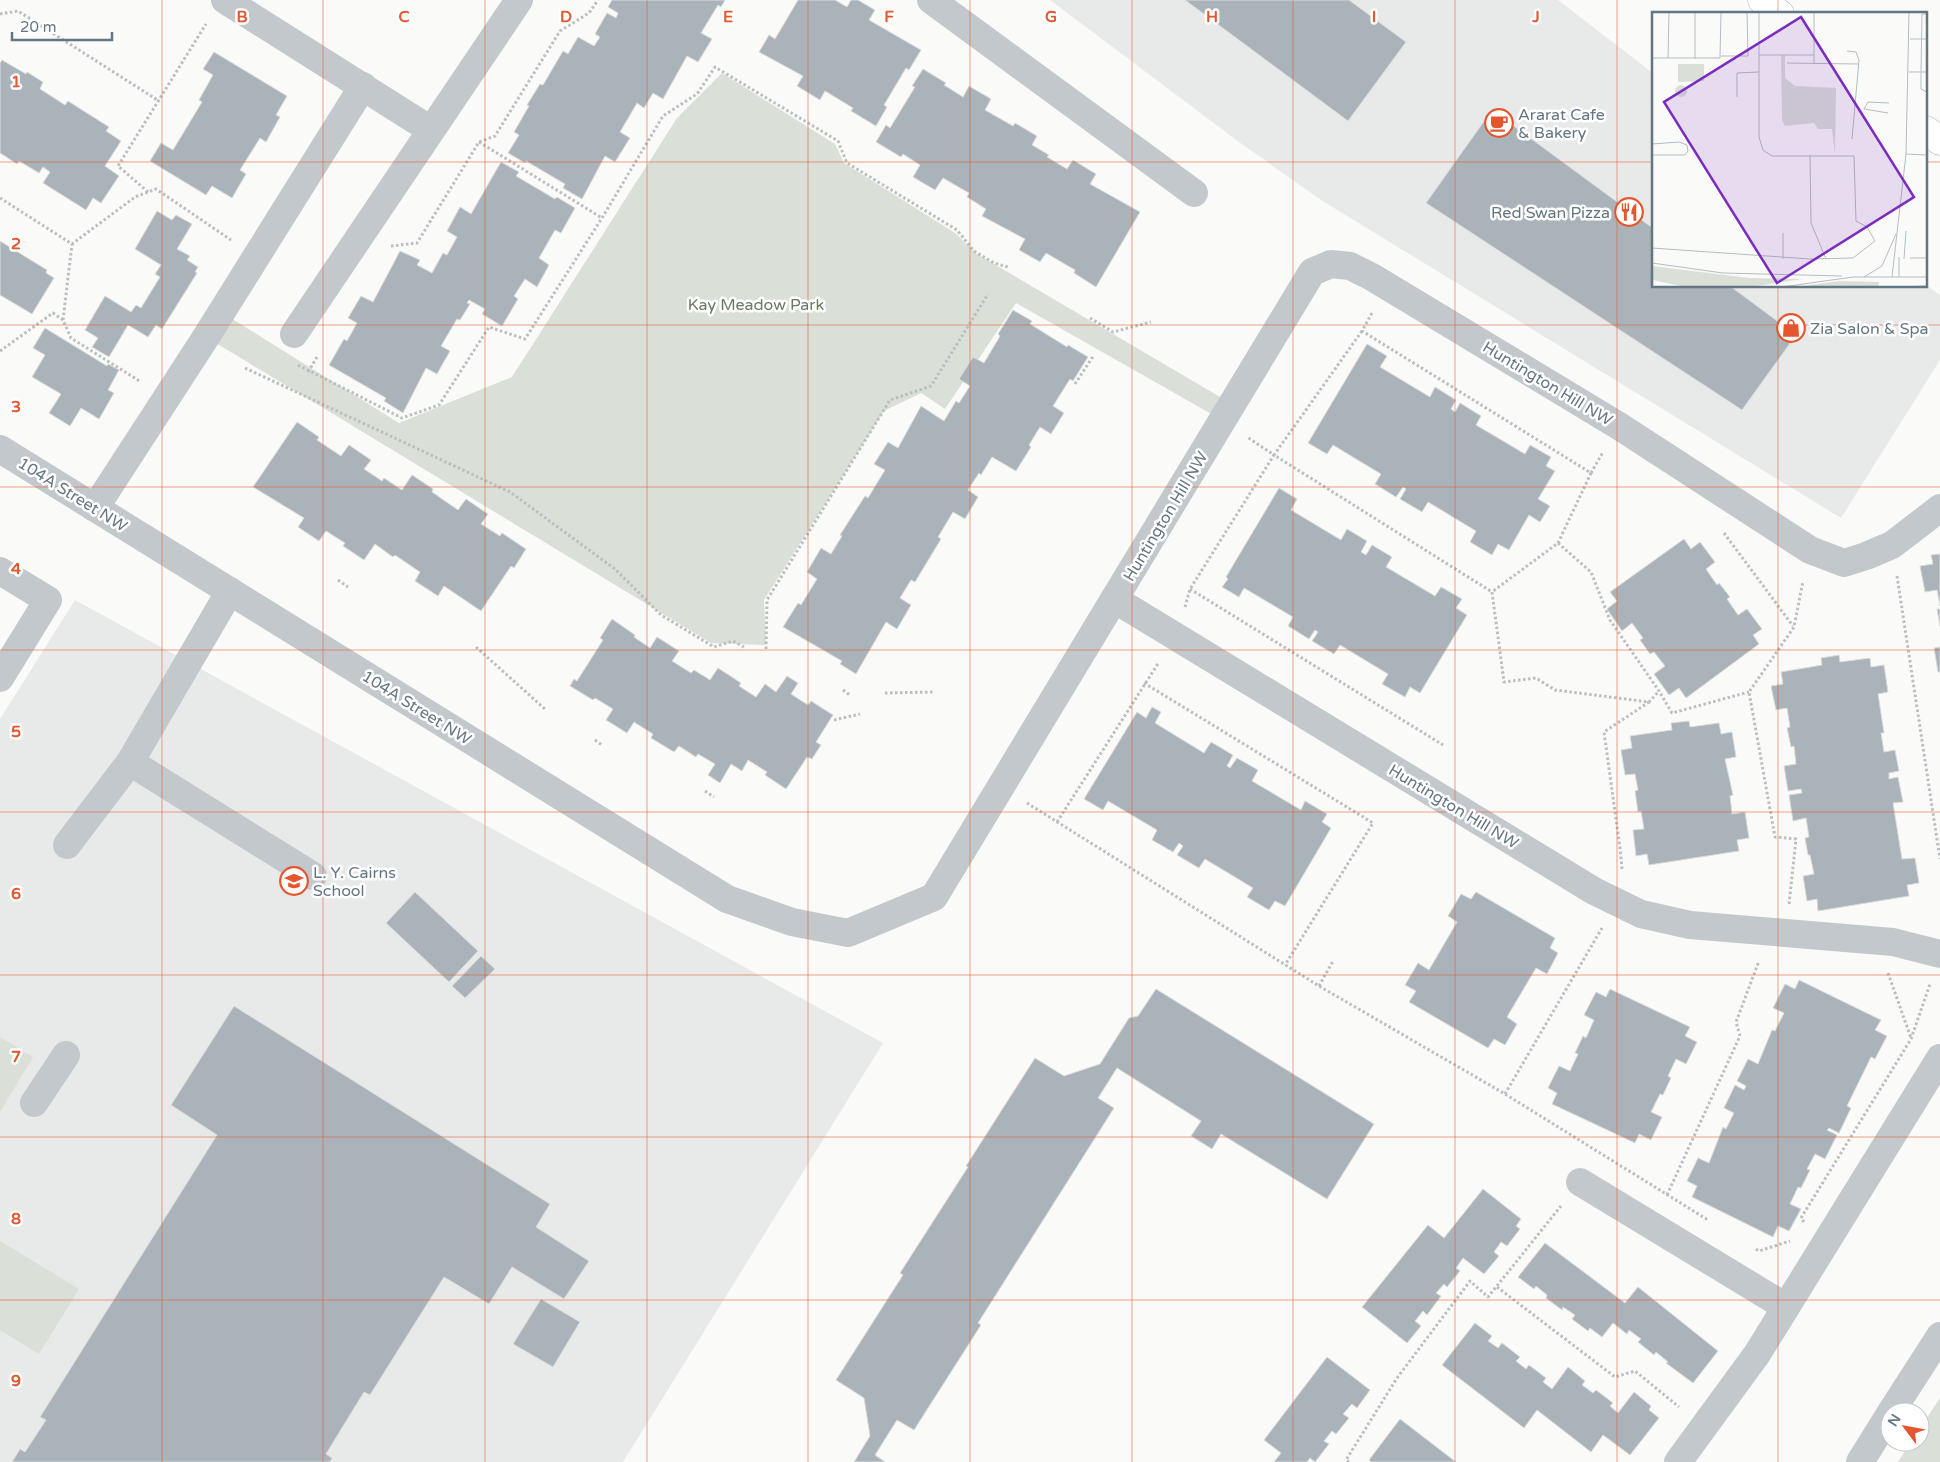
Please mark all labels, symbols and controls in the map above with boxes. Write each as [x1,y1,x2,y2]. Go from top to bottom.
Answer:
text: B [236,7,248,27]
text: C [398,7,410,27]
text: D [560,7,572,27]
text: E [723,7,733,27]
text: F [884,7,894,27]
text: G [1045,7,1057,27]
text: H [1206,7,1218,27]
text: I [1372,7,1376,27]
text: J [1531,7,1540,27]
scale bar [12,10,112,42]
inset map [1652,12,1928,288]
text: 20 m [20,18,57,36]
text: 1 [11,72,21,92]
place label: Ararat Cafe & Bakery [1518,105,1605,143]
cafe icon: Ararat Cafe & Bakery [1484,108,1514,138]
restaurant icon: Red Swan Pizza [1614,197,1644,227]
place label: Red Swan Pizza [1491,203,1610,223]
text: 2 [11,234,21,254]
park label: Kay Meadow Park [688,295,824,315]
shop icon: Zia Salon & Spa [1776,313,1806,343]
place label: Zia Salon & Spa [1810,319,1929,339]
street label: Huntington Hill NW [1479,337,1616,430]
text: 3 [11,397,21,417]
street label: Huntington Hill NW [1119,448,1212,585]
street label: 104A Street NW [14,453,131,536]
text: 4 [11,559,21,579]
street label: 104A Street NW [358,666,475,749]
text: 5 [11,722,21,742]
street label: Huntington Hill NW [1385,760,1522,853]
place label: L. Y. Cairns School [313,863,396,901]
school or university icon: L. Y. Cairns School [279,866,309,896]
text: 6 [11,884,21,904]
text: 7 [11,1047,21,1067]
text: 8 [11,1209,21,1229]
text: 9 [11,1371,21,1391]
north arrow [1880,1402,1930,1452]
text: N [1884,1411,1905,1430]

